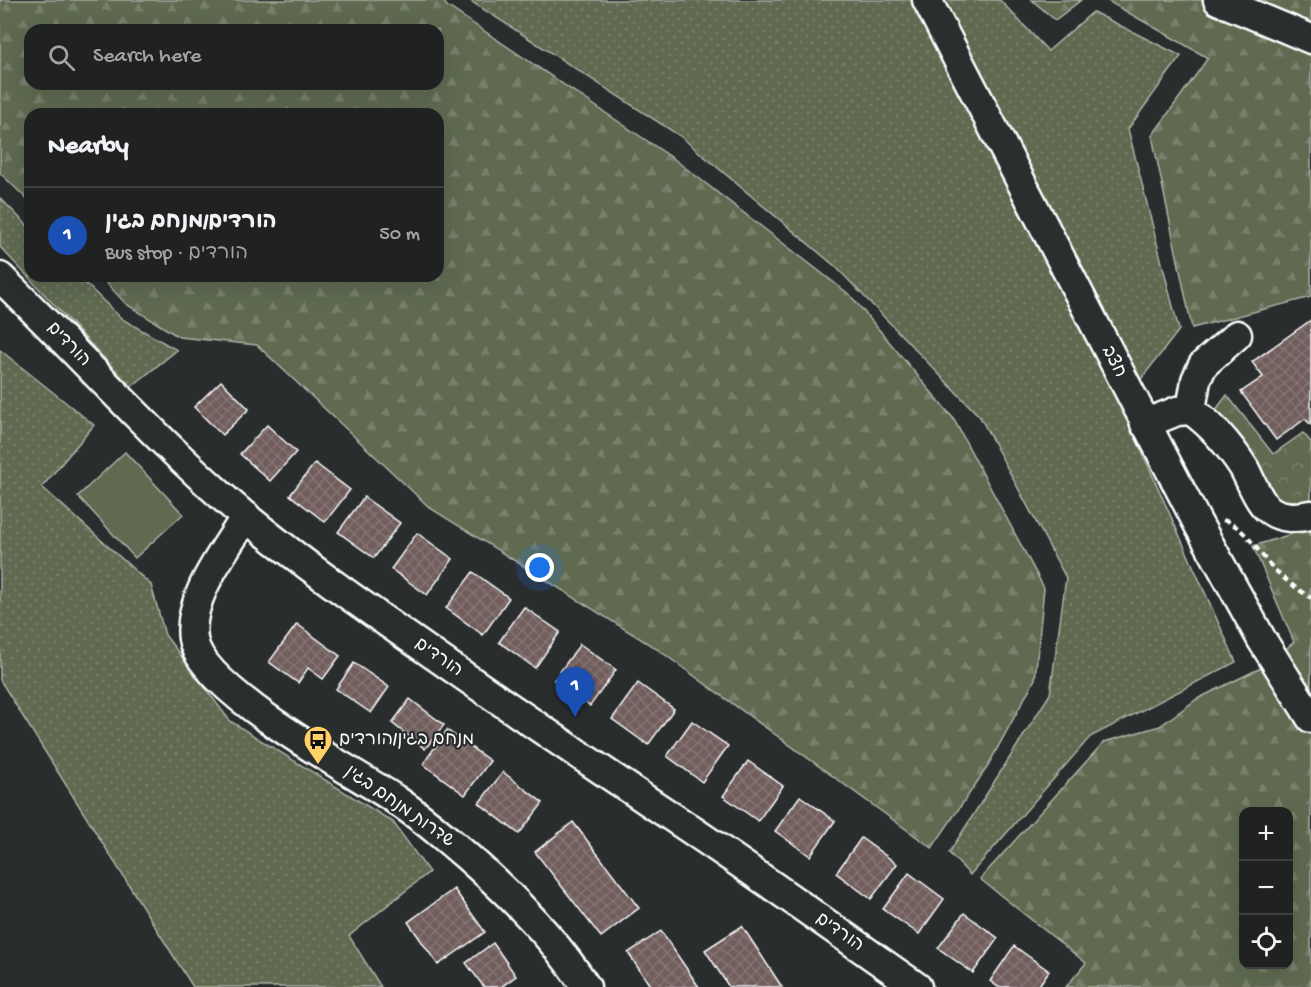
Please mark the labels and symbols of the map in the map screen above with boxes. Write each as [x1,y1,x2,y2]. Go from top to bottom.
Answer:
street label: הורדים [42,318,94,372]
street label: חצב [1096,343,1130,381]
your location [525,553,554,582]
street label: הורדים [410,634,466,682]
pin: 1 [556,668,594,717]
bus stop icon: מנחם בגין/הורדים [302,724,334,766]
place label: מנחם בגין/הורדים [339,730,474,751]
street label: שדרות מנחם בגין [340,761,458,853]
street label: הורדים [811,909,867,957]

